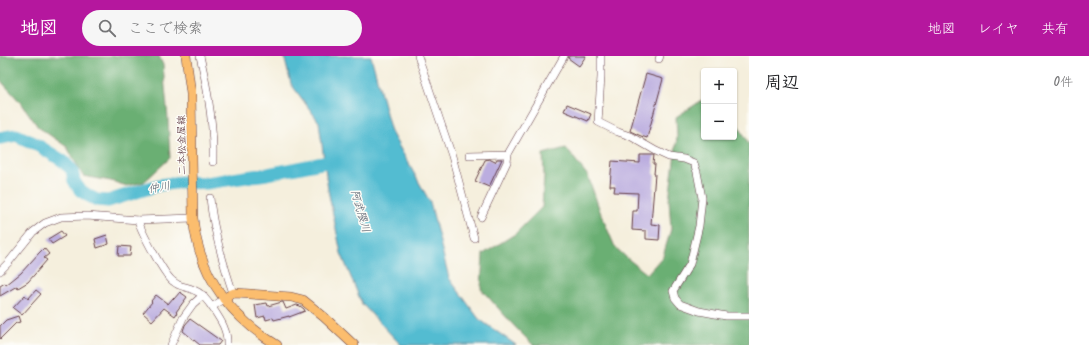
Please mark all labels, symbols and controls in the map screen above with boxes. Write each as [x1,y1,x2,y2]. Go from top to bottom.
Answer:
search box [82,10,362,46]
text: 地図 [20,14,58,44]
icon: search [96,17,118,39]
text: ここで検索 [128,17,203,41]
text: 地図 [928,18,956,40]
text: レイヤ [978,18,1019,40]
text: 共有 [1041,18,1069,40]
map controls [701,68,737,140]
button: + [701,68,737,104]
text: 周辺 [765,70,799,97]
text: 0件 [1053,72,1073,93]
button: − [701,104,737,140]
street label: 二本松金屋線 [173,115,191,175]
water label: 仲川 [147,177,172,199]
water label: 阿武隈川 [345,188,375,235]

